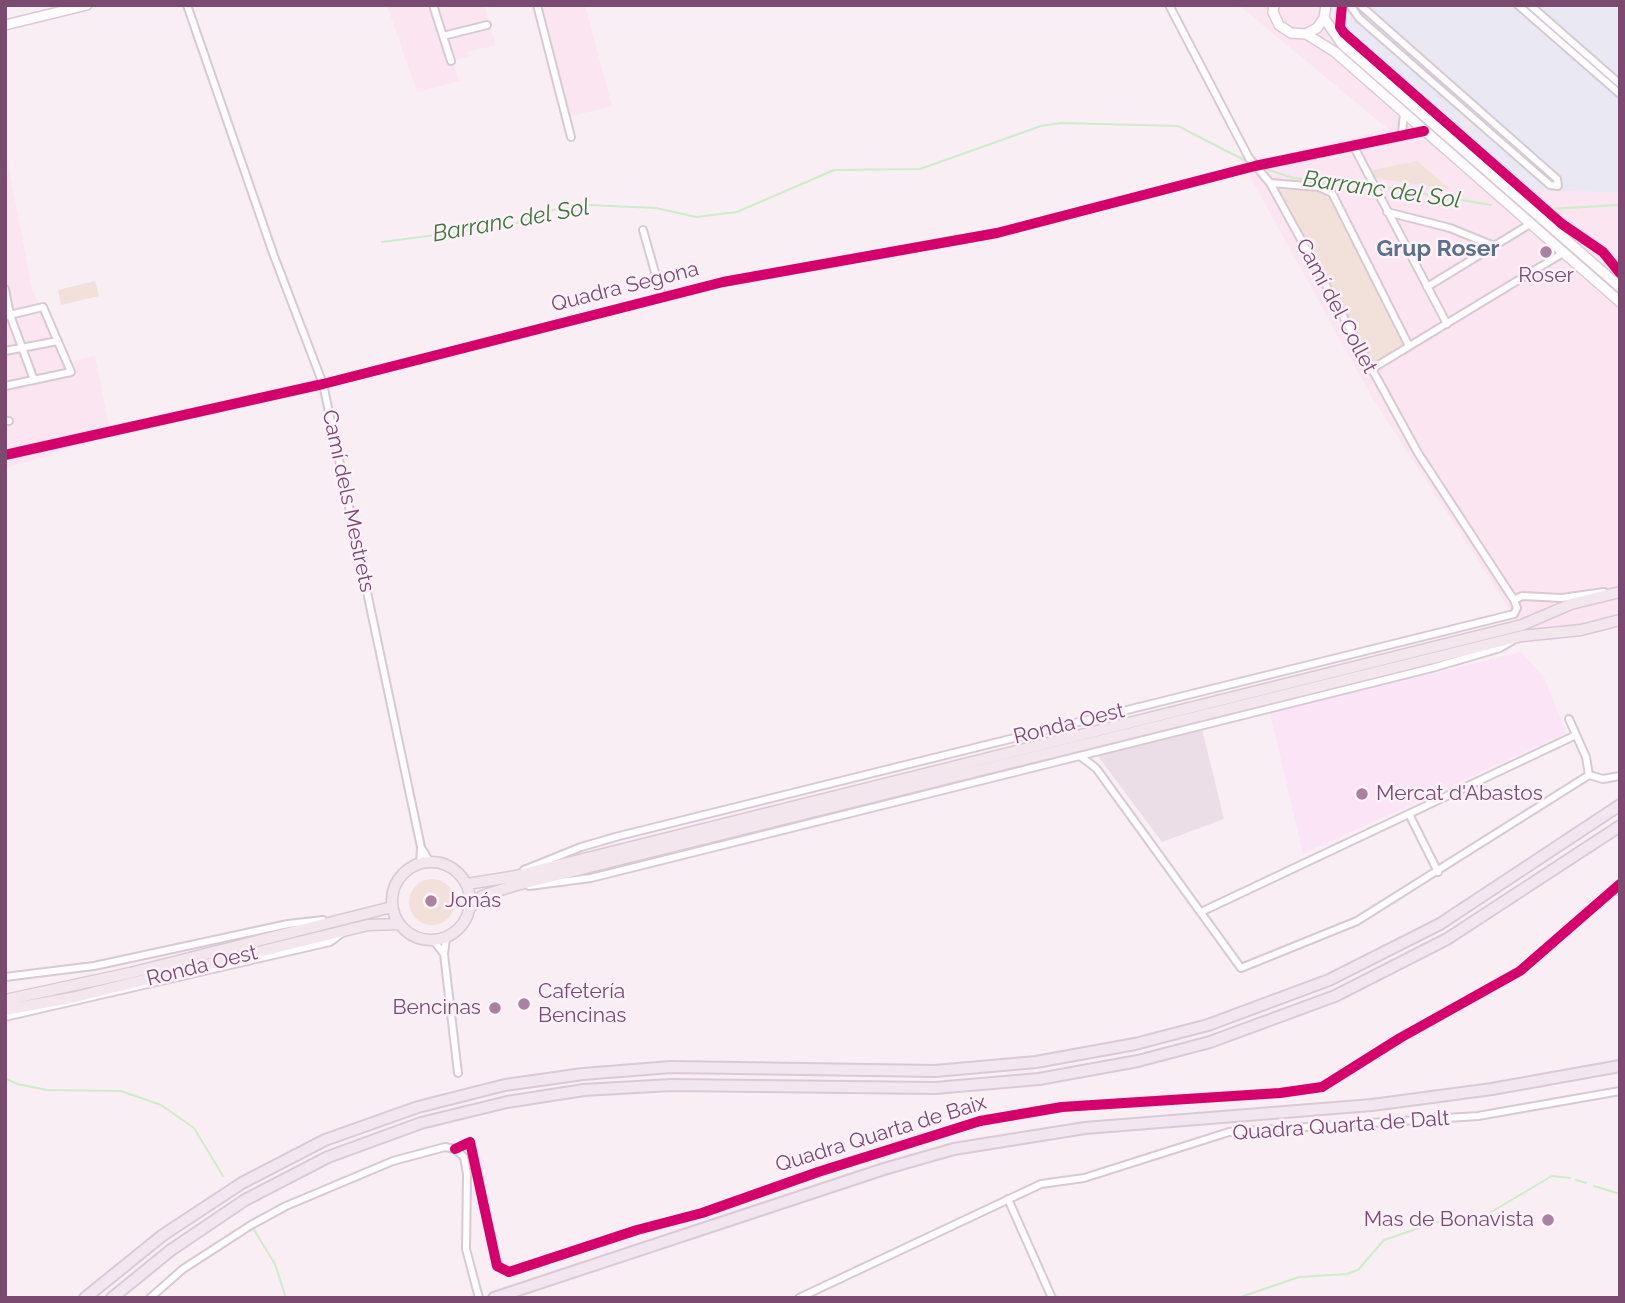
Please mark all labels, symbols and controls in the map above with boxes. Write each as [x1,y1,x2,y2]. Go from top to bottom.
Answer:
water label: Barranc del Sol [1301,165,1463,215]
water label: Barranc del Sol [430,194,592,248]
street label: Camí del Collet [1290,234,1382,378]
district label: Grup Roser [1377,235,1499,263]
marker: Roser [1538,244,1554,260]
street label: Quadra Segona [549,257,701,317]
place label: Roser [1518,263,1574,289]
street label: Camí dels Mestrets [316,407,380,595]
street label: Ronda Oest [1011,698,1127,750]
place label: Mercat d'Abastos [1376,781,1543,807]
marker: Mercat d'Abastos [1354,786,1370,802]
place label: Jonás [445,888,501,914]
marker: Jonás [423,893,439,909]
street label: Ronda Oest [144,940,260,992]
place label: Cafetería Bencinas [538,979,626,1029]
place label: Bencinas [393,995,481,1021]
marker: Cafetería Bencinas [516,996,532,1012]
marker: Bencinas [487,1000,503,1016]
street label: Quadra Quarta de Baix [773,1090,989,1178]
street label: Quadra Quarta de Dalt [1232,1106,1450,1146]
place label: Mas de Bonavista [1364,1207,1534,1233]
marker: Mas de Bonavista [1540,1212,1556,1228]

